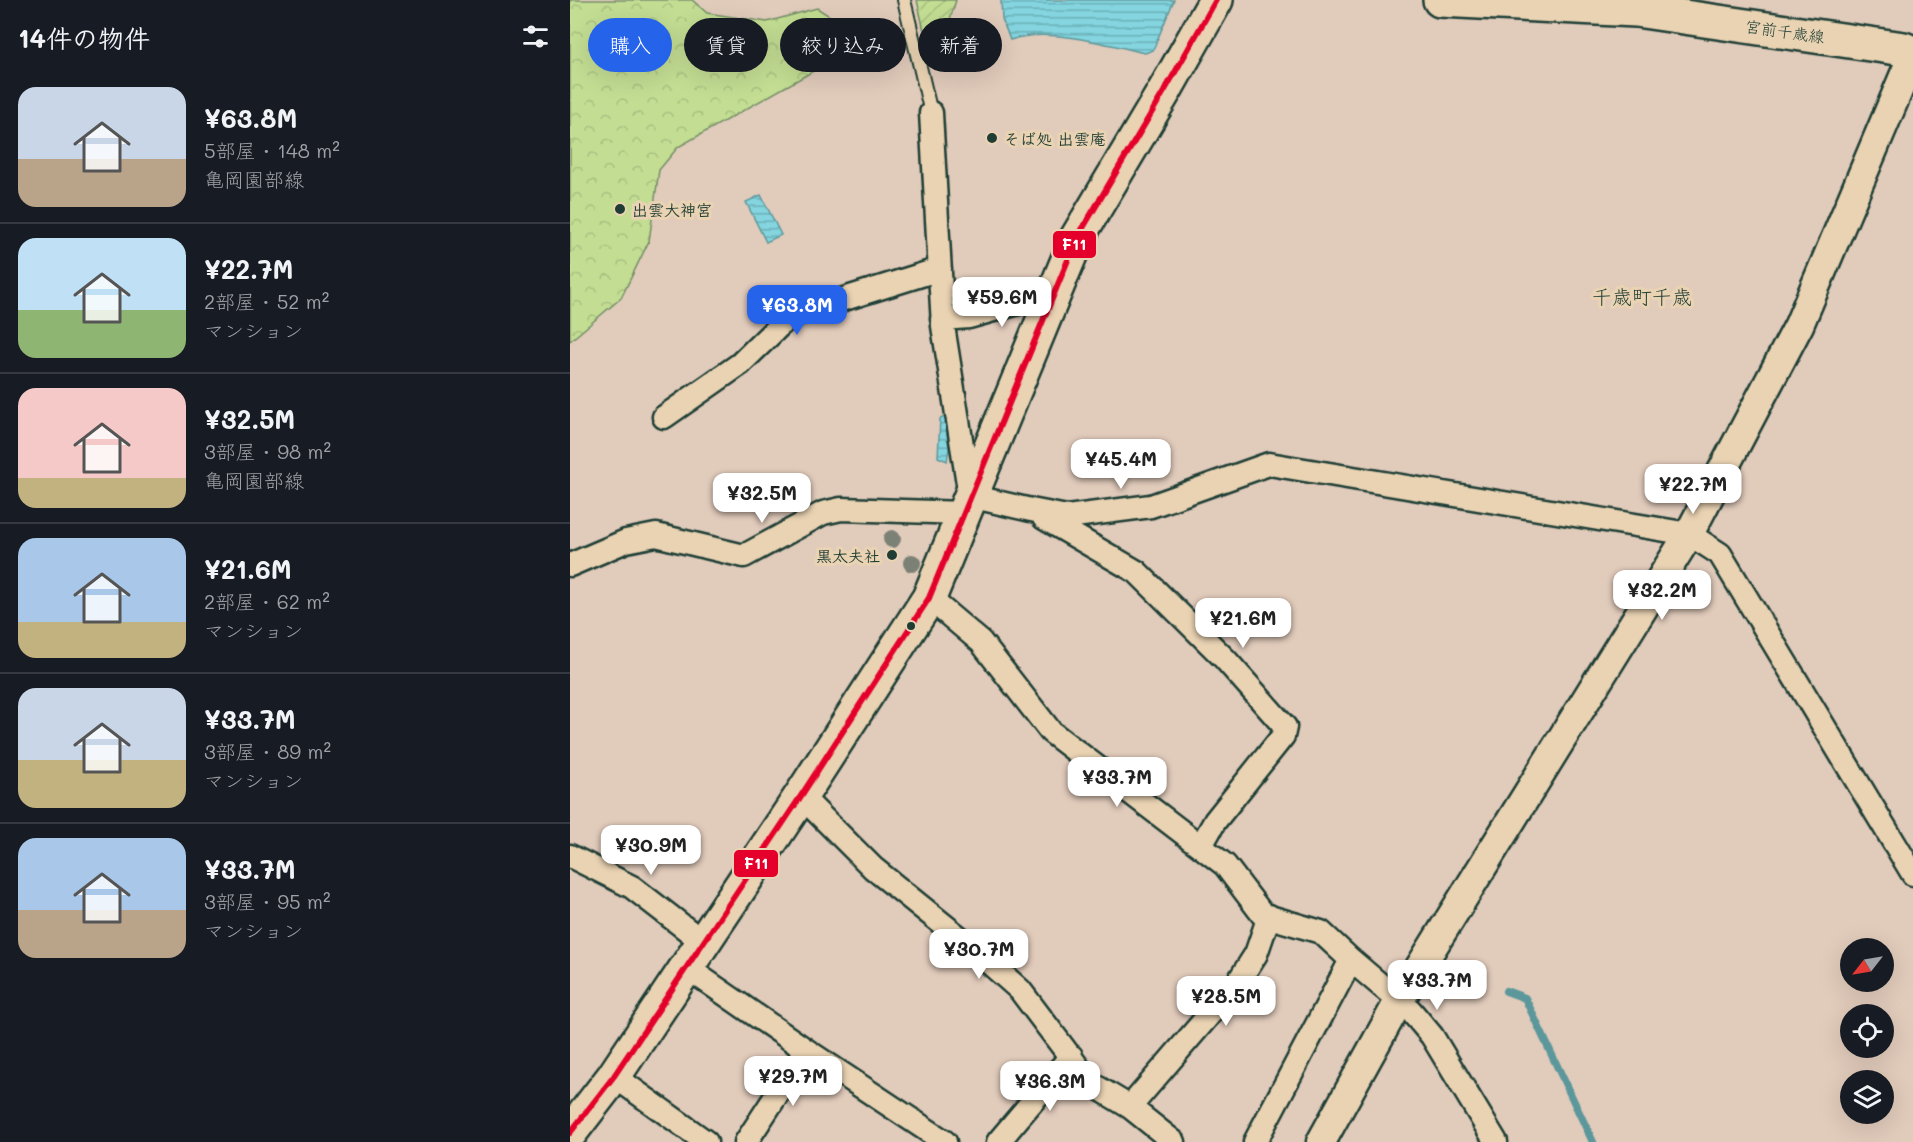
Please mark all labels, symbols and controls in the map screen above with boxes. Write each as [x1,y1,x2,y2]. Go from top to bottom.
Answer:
street label: 宮前千歳線 [1744,15,1826,47]
chip: 購入 [588,18,672,72]
chip: 賃貸 [684,18,768,72]
chip: 絞り込み [780,18,906,72]
chip: 新着 [918,18,1002,72]
icon: filters [519,20,552,53]
text: 14件の物件 [18,21,150,55]
text: ¥63.8M [204,101,298,135]
icon: home [66,111,138,183]
place label: そば処 出雲庵 [1004,128,1106,149]
marker: そば処 出雲庵 [985,131,999,145]
text: 5部屋 · 148 m² [204,137,340,163]
text: 亀岡園部線 [204,166,304,192]
place label: 出雲大神宮 [632,199,712,220]
marker: 出雲大神宮 [613,202,627,216]
line badge: F11 [1052,230,1097,259]
text: F11 [1062,233,1086,254]
text: ¥22.7M [204,252,294,286]
icon: home [66,262,138,334]
pin: ¥59.6M [953,277,1051,328]
text: ¥59.6M [966,283,1038,309]
district label: 千歳町千歳 [1592,283,1692,309]
pin: ¥63.8M [748,285,846,336]
text: 2部屋 · 52 m² [204,288,329,314]
text: ¥63.8M [761,291,833,317]
text: マンション [204,317,303,343]
text: ¥32.5M [204,402,295,436]
icon: home [66,412,138,484]
text: 3部屋 · 98 m² [204,438,331,464]
pin: ¥45.4M [1072,439,1170,490]
text: ¥45.4M [1085,445,1157,471]
pin: ¥22.7M [1644,464,1742,515]
text: 亀岡園部線 [204,467,304,493]
text: ¥22.7M [1659,470,1727,496]
pin: ¥32.5M [713,473,811,524]
text: ¥32.5M [727,479,797,505]
place label: 黒太夫社 [816,545,880,566]
marker: 黒太夫社 [885,548,899,562]
text: ¥21.6M [204,552,292,586]
icon: home [66,562,138,634]
pin: ¥32.2M [1613,570,1711,621]
text: ¥32.2M [1627,576,1697,602]
text: 2部屋 · 62 m² [204,588,330,614]
pin: ¥21.6M [1194,598,1292,649]
text: ¥21.6M [1209,604,1277,630]
text: マンション [204,617,303,643]
unlabelled marker [905,620,917,632]
text: ¥33.7M [204,702,296,736]
icon: home [66,712,138,784]
text: 3部屋 · 89 m² [204,738,331,764]
pin: ¥33.7M [1068,757,1166,808]
text: ¥33.7M [1082,763,1152,789]
text: マンション [204,767,303,793]
pin: ¥30.9M [602,825,700,876]
text: ¥30.9M [615,831,687,857]
line badge: F11 [733,849,779,878]
text: ¥33.7M [204,852,296,886]
text: F11 [744,852,768,873]
icon: home [66,862,138,934]
text: 3部屋 · 95 m² [204,888,331,914]
text: マンション [204,917,303,943]
pin: ¥30.7M [930,929,1028,980]
text: ¥30.7M [943,935,1015,961]
north arrow [1840,938,1894,992]
map controls [1840,938,1894,1124]
pin: ¥33.7M [1388,960,1486,1011]
text: ¥33.7M [1402,966,1472,992]
pin: ¥28.5M [1177,976,1275,1027]
text: ¥28.5M [1191,982,1261,1008]
button: locate [1840,1004,1894,1058]
pin: ¥29.7M [744,1056,842,1107]
pin: ¥36.3M [1001,1061,1099,1112]
text: ¥29.7M [758,1062,828,1088]
text: ¥36.3M [1014,1067,1086,1093]
button: layers [1840,1070,1894,1124]

